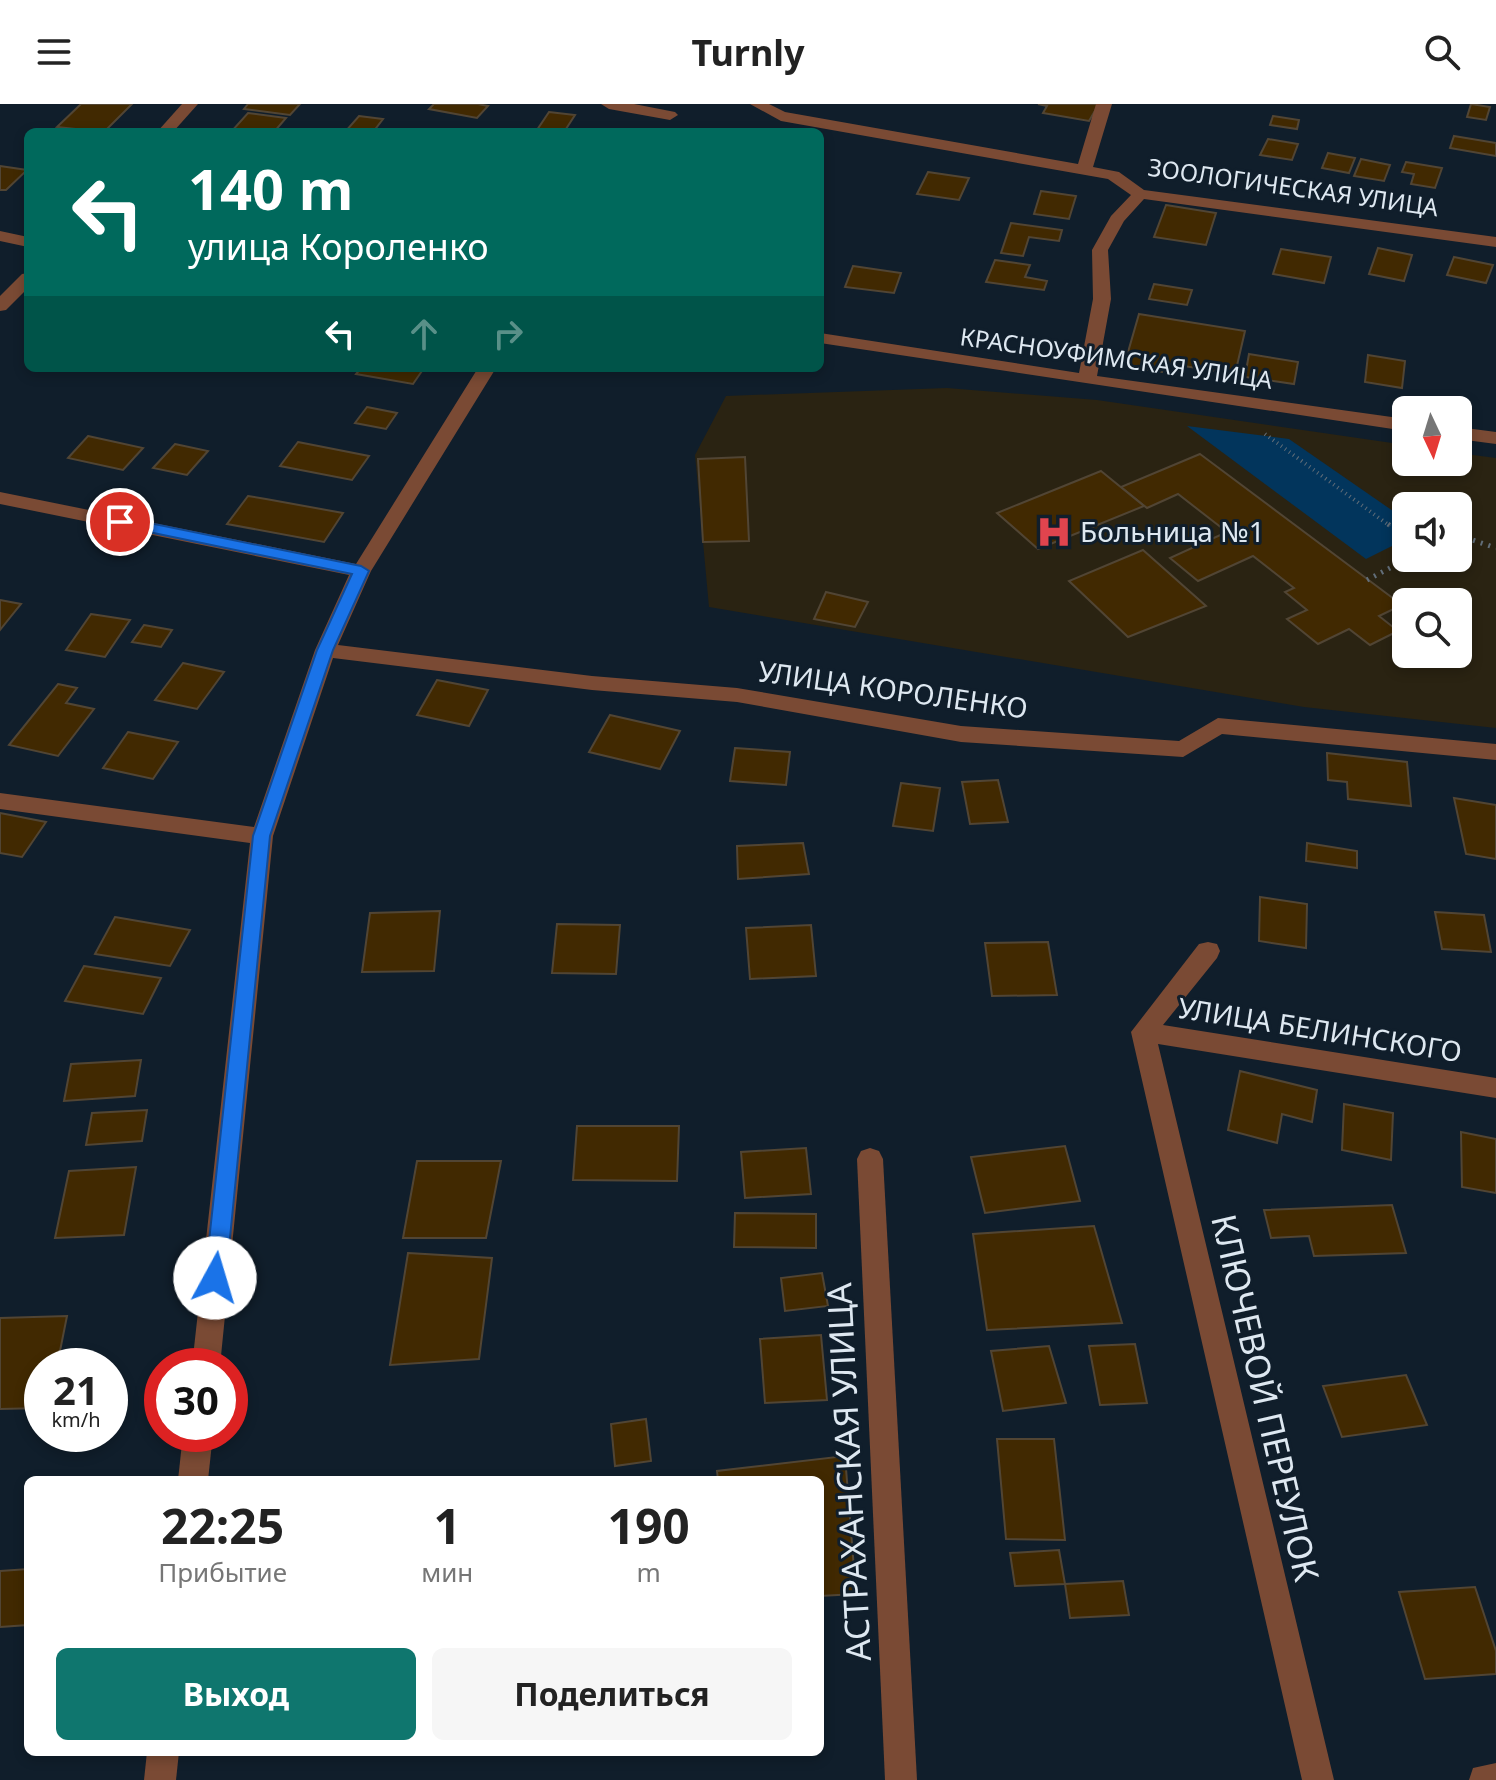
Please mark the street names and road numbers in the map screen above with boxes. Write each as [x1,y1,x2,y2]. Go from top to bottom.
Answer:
street label: ЗООЛОГИЧЕСКАЯ УЛИЦА [1146,150,1441,223]
street label: КРАСНОУФИМСКАЯ УЛИЦА [958,319,1275,396]
street label: УЛИЦА КОРОЛЕНКО [756,651,1030,727]
street label: УЛИЦА БЕЛИНСКОГО [1176,988,1465,1070]
street label: КЛЮЧЕВОЙ ПЕРЕУЛОК [1201,1210,1331,1586]
street label: АСТРАХАНСКАЯ УЛИЦА [815,1282,881,1662]

